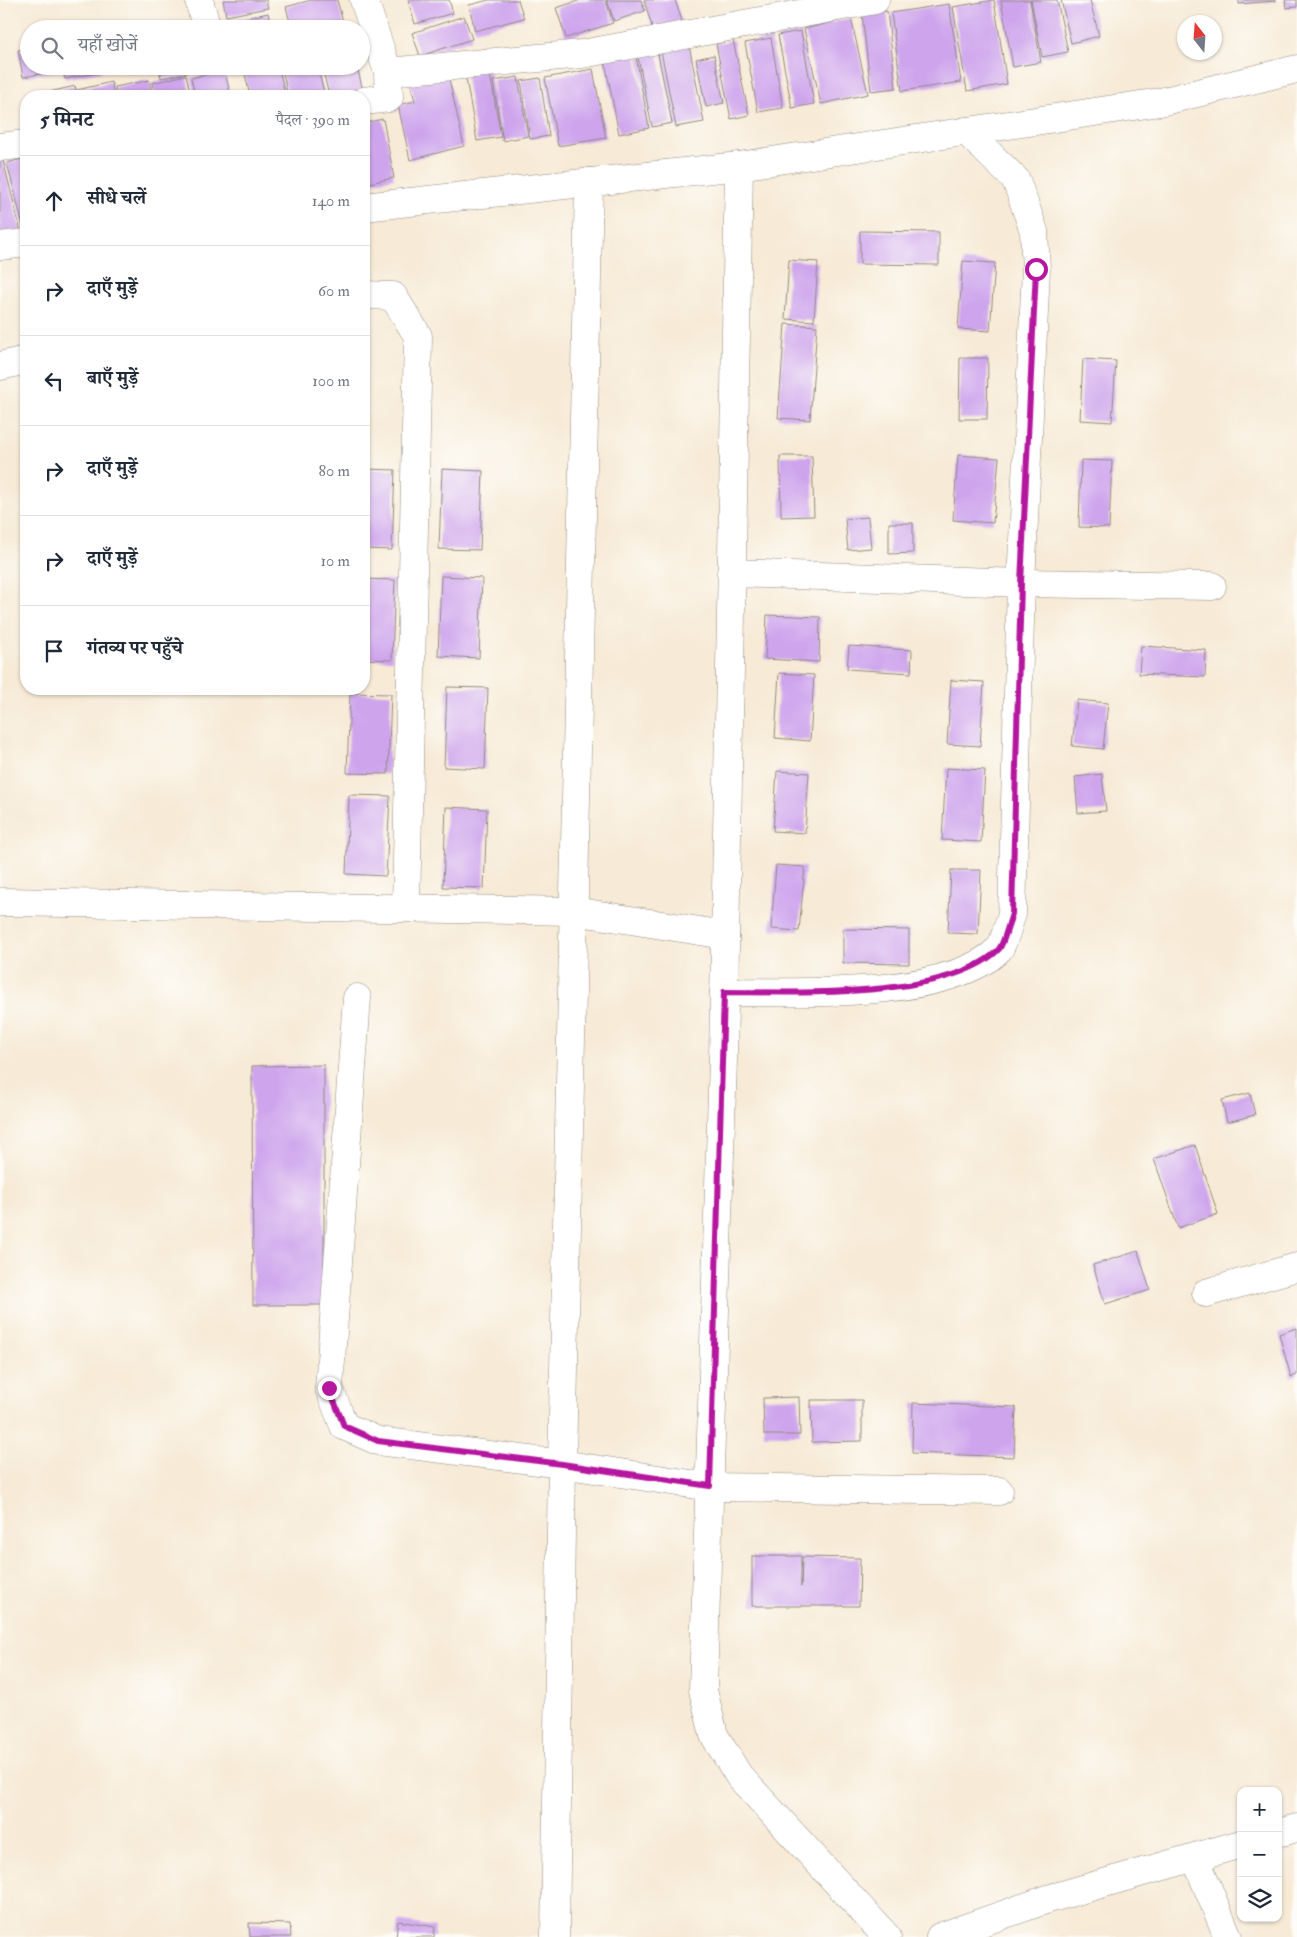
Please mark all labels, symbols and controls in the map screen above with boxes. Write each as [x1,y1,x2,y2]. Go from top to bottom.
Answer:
north arrow [1177,15,1222,60]
search box [20,20,370,75]
text: यहाँ खोजें [78,33,138,57]
icon: search [38,34,66,62]
text: 5 मिनट [40,106,93,133]
text: पैदल · 390 m [276,110,350,130]
text: सीधे चलें [87,186,146,210]
icon: ahead [40,187,68,215]
text: 140 m [312,191,350,211]
route start [1025,258,1048,281]
text: दाएँ मुड़ें [87,276,138,300]
icon: right [40,277,68,305]
text: 60 m [318,281,350,301]
text: बाएँ मुड़ें [87,366,138,390]
icon: left [40,367,68,395]
text: 100 m [312,371,350,391]
text: दाएँ मुड़ें [87,456,138,480]
icon: right [40,457,68,485]
text: 80 m [319,461,350,481]
text: दाएँ मुड़ें [87,546,138,570]
icon: right [40,547,68,575]
text: 10 m [320,551,350,571]
text: गंतव्य पर पहुँचे [87,636,183,660]
icon: arrive [40,637,68,665]
route end [318,1377,341,1400]
map controls [1237,1787,1282,1922]
button: + [1237,1787,1282,1832]
button: − [1237,1832,1282,1877]
button: layers [1237,1877,1282,1922]

